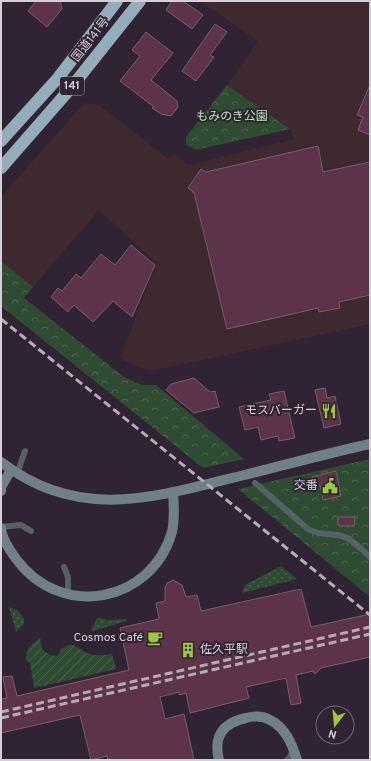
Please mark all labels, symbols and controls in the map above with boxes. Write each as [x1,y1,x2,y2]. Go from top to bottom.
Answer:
street label: 国道141号 [69,15,113,65]
road number: 141 [60,77,84,95]
park label: もみのき公園 [196,109,268,125]
restaurant icon: モスバーガー [320,402,338,420]
place label: モスバーガー [245,403,317,419]
public building icon: 交番 [321,477,339,495]
place label: 交番 [294,478,318,494]
cafe icon: Cosmos Café [146,629,164,647]
place label: Cosmos Café [73,630,143,646]
building icon: 佐久平駅 [179,641,197,659]
place label: 佐久平駅 [200,642,248,658]
north arrow [315,705,355,745]
text: N [327,726,338,741]

